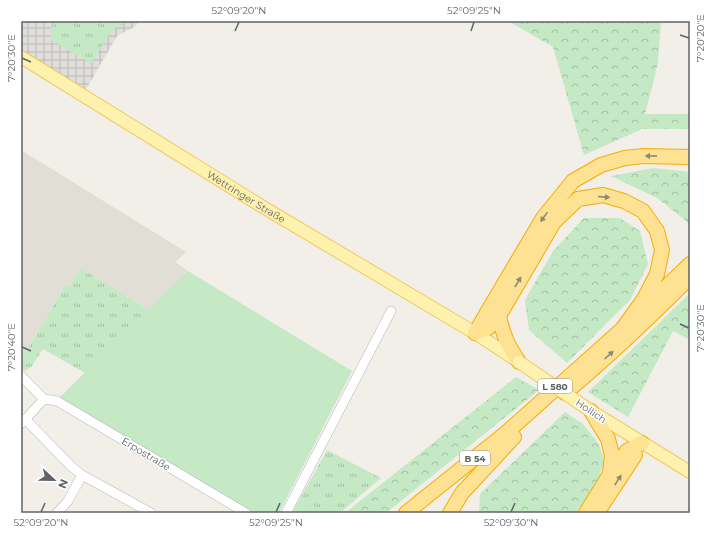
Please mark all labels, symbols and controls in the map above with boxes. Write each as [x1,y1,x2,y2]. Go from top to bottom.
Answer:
text: 52°09'20"N [212,4,266,17]
text: 52°09'25"N [447,4,501,17]
text: 7°20'20"E [694,14,707,62]
text: 7°20'30"E [5,34,18,82]
one-way arrow [644,153,657,159]
street label: Wettringer Straße [205,167,288,226]
one-way arrow [598,193,610,200]
one-way arrow [540,212,548,223]
one-way arrow [515,276,522,288]
text: 7°20'30"E [694,304,707,352]
text: 7°20'40"E [5,323,18,371]
one-way arrow [604,351,614,360]
road number: L 580 [538,379,572,393]
street label: Hollich [573,396,609,426]
street label: Erpostraße [119,434,173,474]
road number: B 54 [460,451,490,465]
north arrow [34,460,74,500]
one-way arrow [615,474,622,486]
text: N [55,477,71,490]
text: 52°09'20"N [14,516,68,529]
text: 52°09'25"N [249,516,303,529]
text: 52°09'30"N [484,516,538,529]

